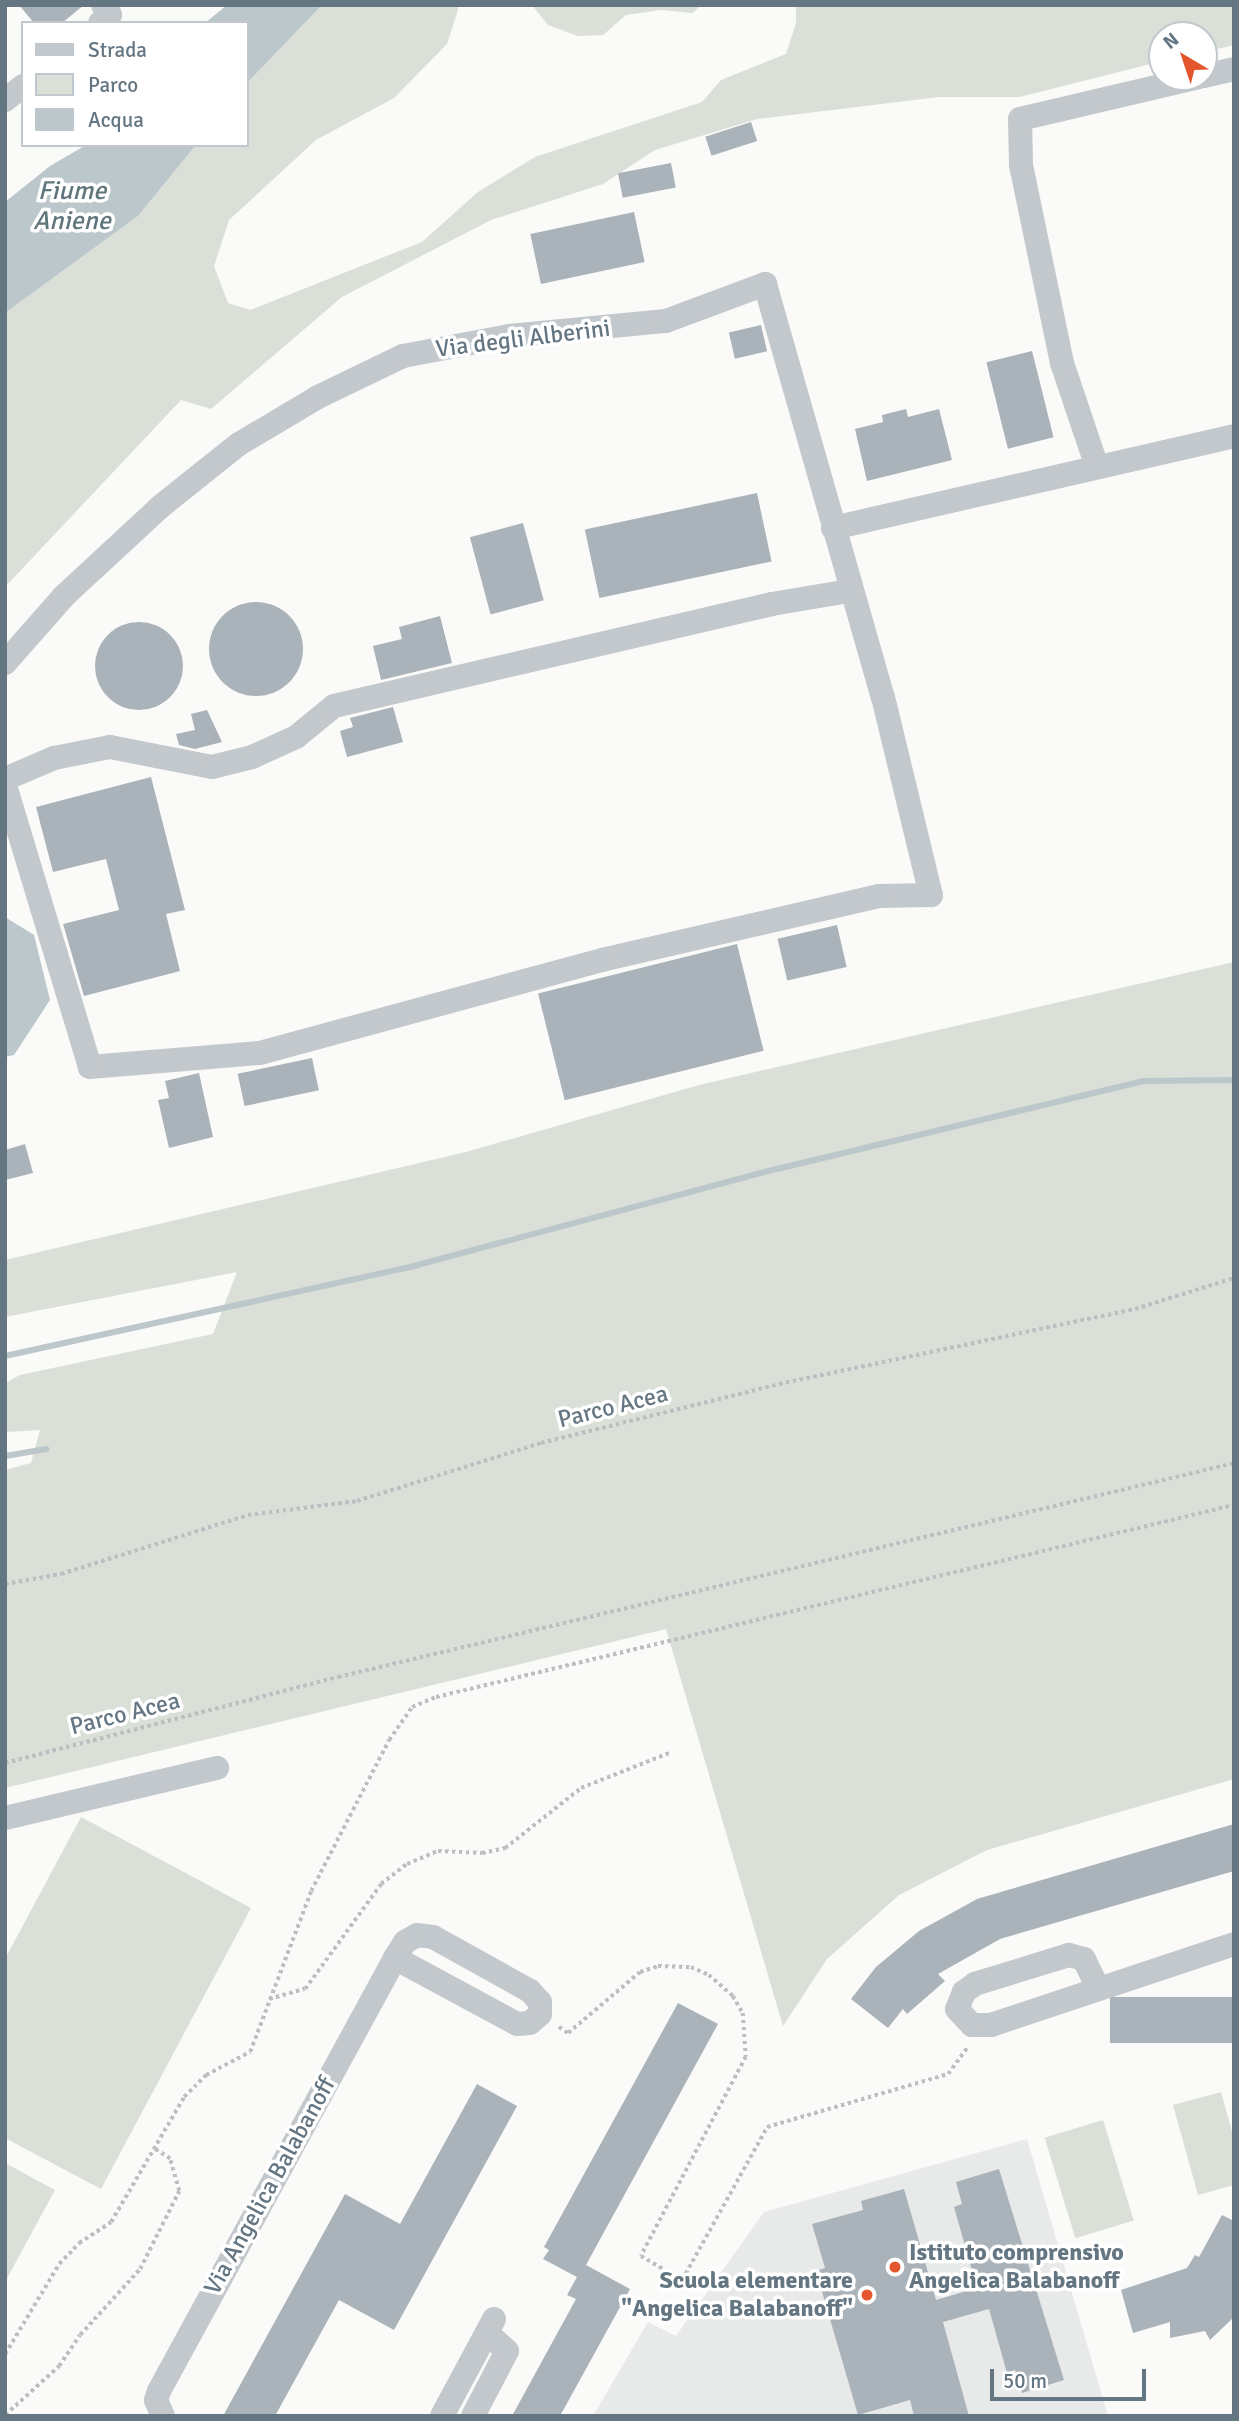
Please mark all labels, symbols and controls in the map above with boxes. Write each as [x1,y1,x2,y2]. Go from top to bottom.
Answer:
legend [21,21,248,147]
north arrow [1148,21,1218,91]
text: N [1158,28,1184,55]
text: Strada [88,37,147,63]
text: Parco [88,72,138,98]
text: Acqua [88,107,144,133]
water label: Fiume Aniene [33,176,111,238]
street label: Via degli Alberini [434,314,612,364]
street label: Parco Acea [555,1379,671,1435]
street label: Parco Acea [67,1686,183,1742]
street label: Via Angelica Balabanoff [198,2072,342,2300]
place label: Istituto comprensivo Angelica Balabanoff [909,2239,1124,2295]
marker: Istituto comprensivo Angelica Balabanoff [887,2259,903,2275]
place label: Scuola elementare "Angelica Balabanoff" [621,2267,853,2323]
marker: Scuola elementare "Angelica Balabanoff" [859,2287,875,2303]
scale bar [994,2354,1150,2398]
text: 50 m [1003,2368,1047,2394]

